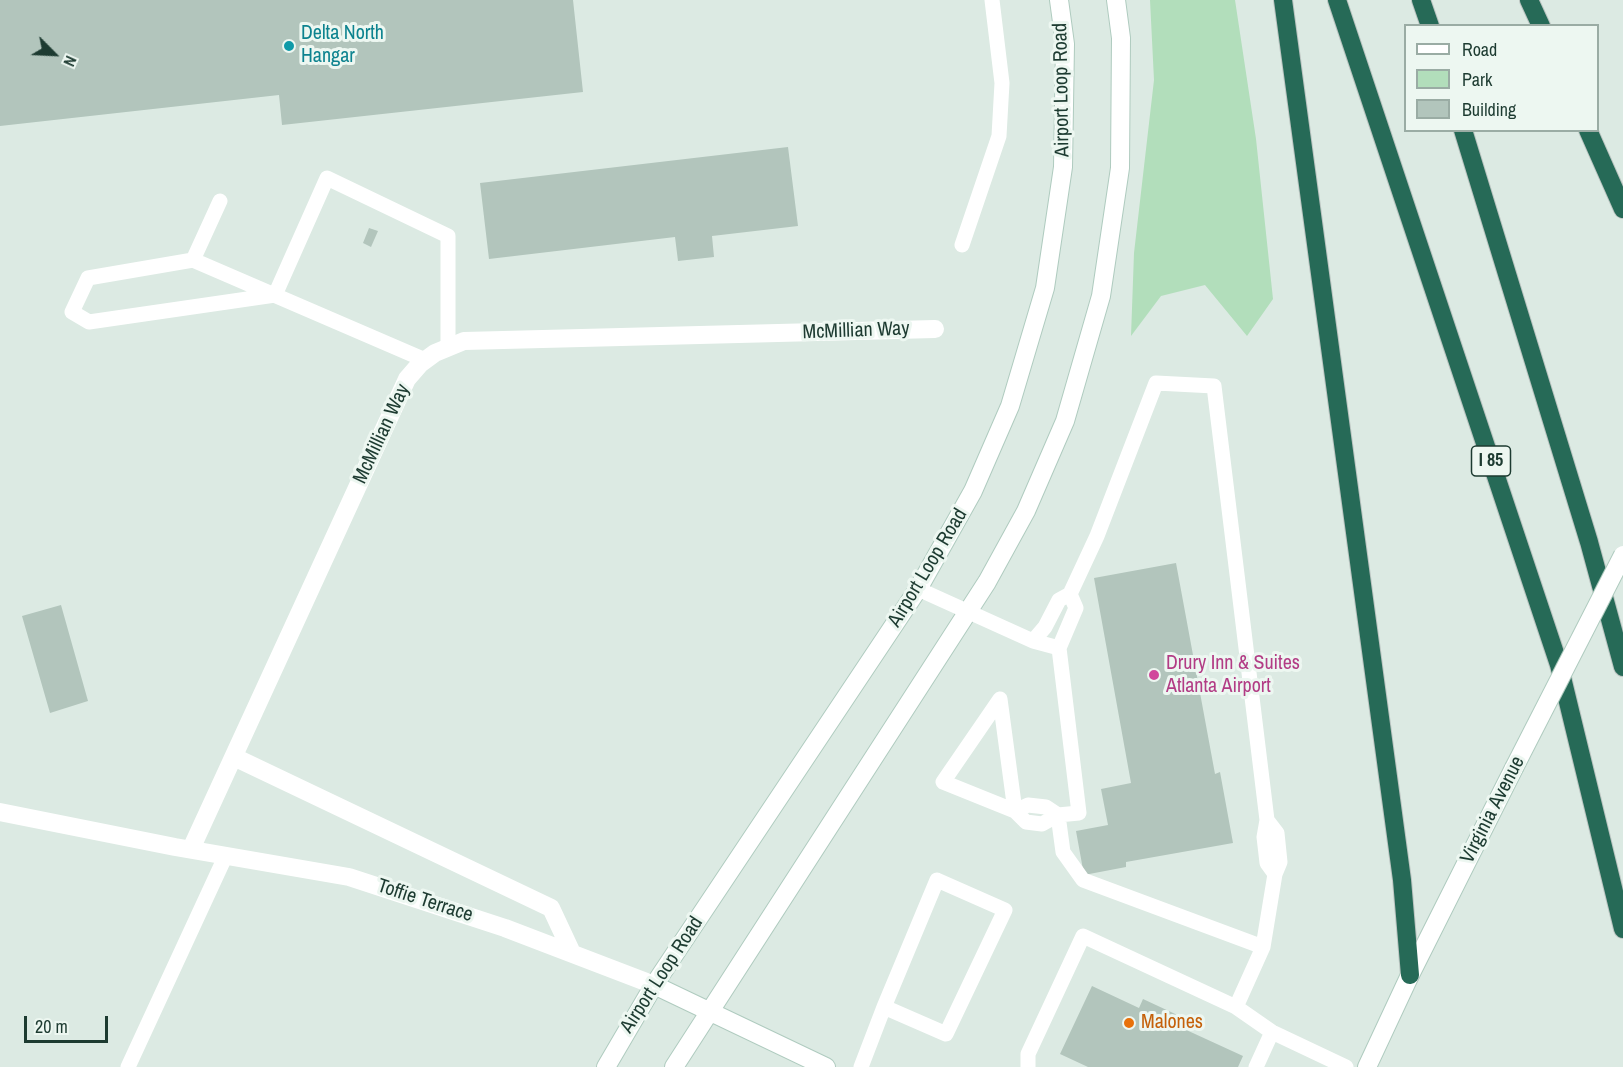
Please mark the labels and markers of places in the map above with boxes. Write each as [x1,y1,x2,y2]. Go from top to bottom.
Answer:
place label: Delta North Hangar [301,22,384,69]
marker: Delta North Hangar [282,39,296,53]
place label: Drury Inn & Suites Atlanta Airport [1166,652,1300,699]
marker: Drury Inn & Suites Atlanta Airport [1147,668,1161,682]
place label: Malones [1141,1011,1203,1035]
marker: Malones [1122,1016,1136,1030]

